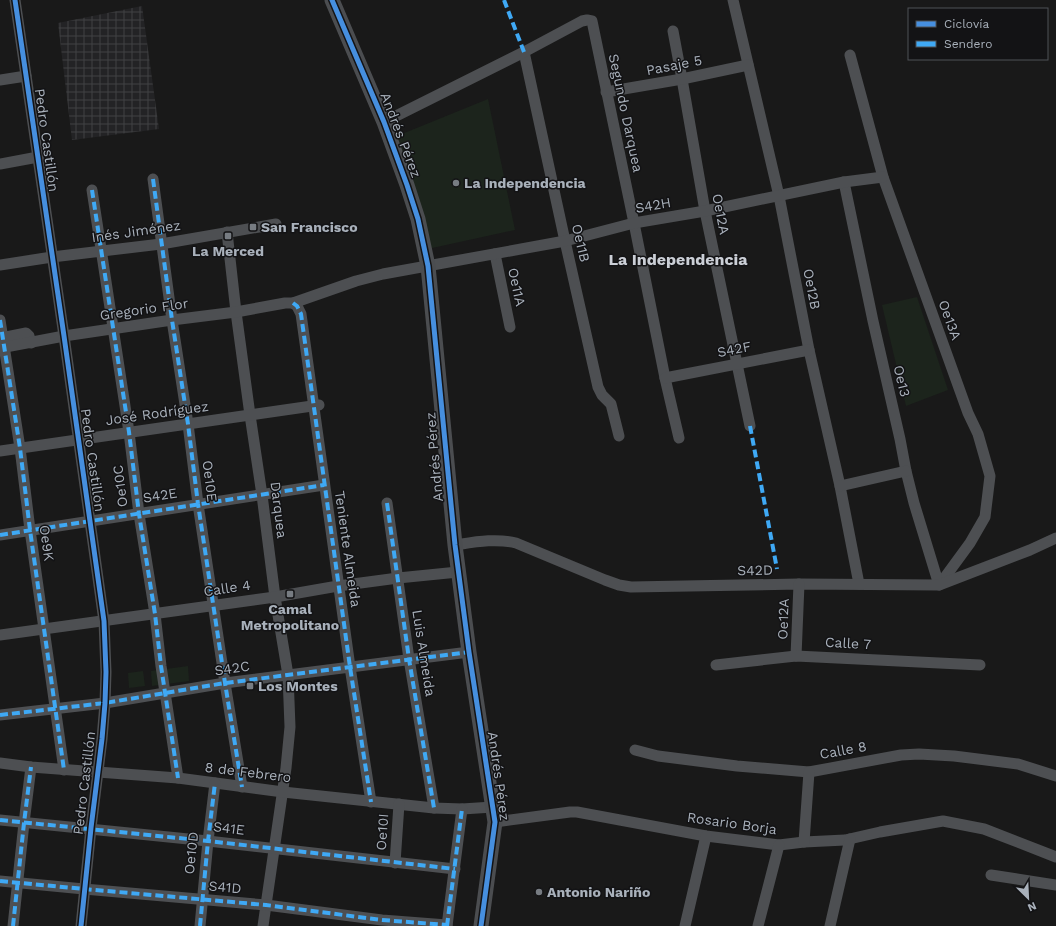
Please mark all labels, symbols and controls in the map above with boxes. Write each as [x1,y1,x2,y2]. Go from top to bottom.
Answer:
legend [908,8,1048,60]
text: Ciclovía [944,17,989,31]
text: Sendero [944,37,992,51]
street label: Segundo Darquea [606,52,646,174]
street label: Pasaje 5 [645,52,703,78]
street label: Pedro Castillón [32,87,62,193]
street label: Andrés Pérez [377,90,425,180]
place label: La Independencia [464,175,587,191]
marker: La Independencia [451,178,461,188]
street label: Oe12A [709,192,733,236]
street label: S42H [634,194,672,216]
street label: Inés Jiménez [90,217,182,245]
place label: San Francisco [261,219,358,235]
marker: San Francisco [248,222,258,232]
street label: Oe11B [569,222,593,264]
marker: La Merced [223,231,233,241]
place label: La Merced [192,243,264,259]
district label: La Independencia [608,250,748,269]
street label: Oe11A [505,266,529,308]
street label: Oe12B [800,267,824,311]
street label: Gregorio Flor [99,295,190,323]
street label: Oe13A [935,298,965,342]
street label: S42F [716,338,752,360]
street label: Oe13 [891,364,913,398]
street label: José Rodríguez [105,398,209,428]
street label: Pedro Castillón [78,407,108,513]
street label: Andrés Pérez [422,412,446,502]
street label: Oe10E [200,459,220,503]
street label: Oe10C [109,464,131,508]
street label: Darquea [268,481,290,539]
street label: S42E [142,484,178,506]
street label: Teniente Almeida [332,490,364,608]
street label: Oe9K [37,524,57,562]
street label: S42D [737,562,773,578]
street label: Calle 4 [202,577,252,599]
marker: Camal Metropolitano [285,589,295,599]
street label: Oe12A [774,598,792,640]
place label: Camal Metropolitano [241,601,339,633]
street label: Luis Almeida [409,609,439,698]
street label: Calle 7 [824,634,872,652]
street label: S42C [213,658,251,678]
place label: Los Montes [258,678,338,694]
marker: Los Montes [245,681,255,691]
street label: Pedro Castillón [70,730,98,836]
street label: Andrés Pérez [485,730,513,822]
street label: Calle 8 [818,738,868,762]
street label: 8 de Febrero [204,759,292,785]
street label: Rosario Borja [686,809,778,837]
street label: Oe10I [373,813,391,851]
street label: S41E [212,818,246,838]
street label: Oe10D [181,831,201,875]
street label: S41D [208,878,242,896]
north arrow [1008,878,1048,918]
place label: Antonio Nariño [547,884,650,900]
marker: Antonio Nariño [534,887,544,897]
text: N [1025,899,1038,914]

